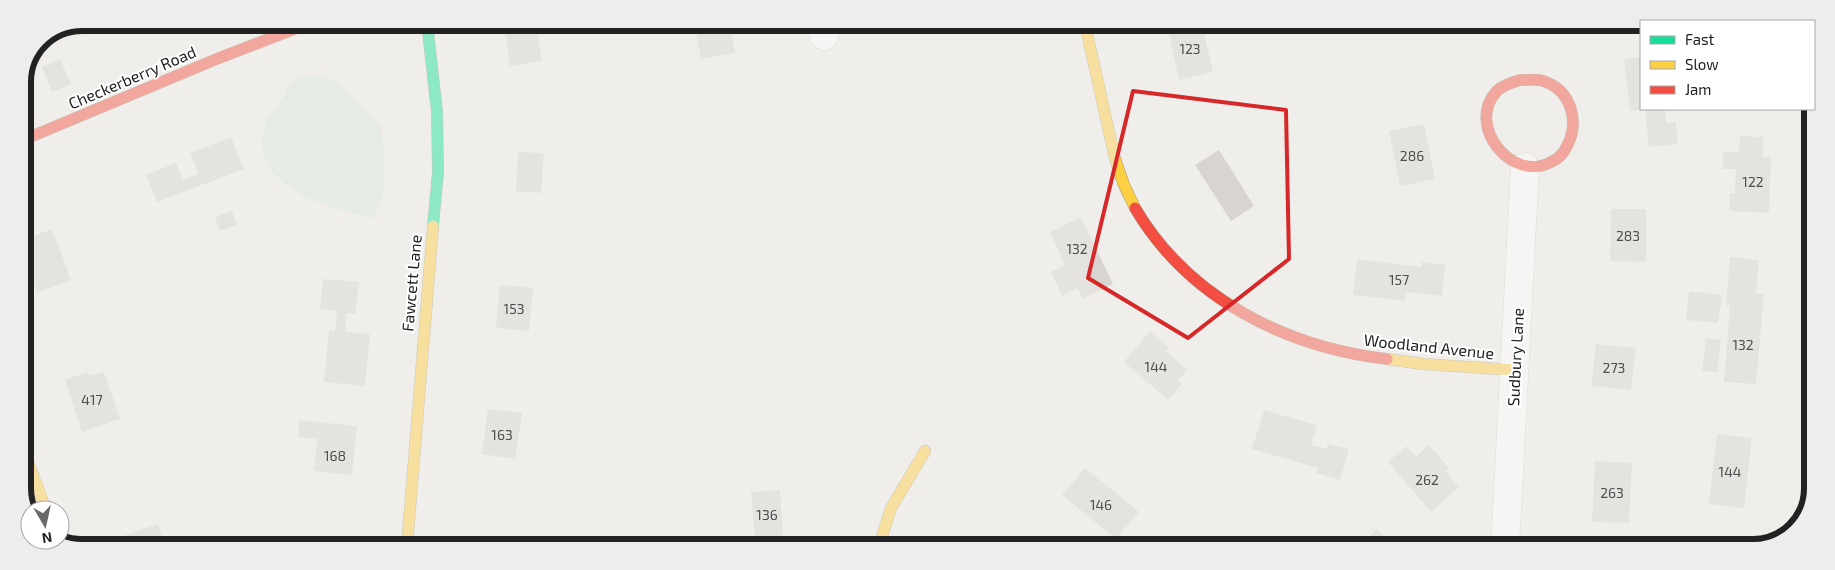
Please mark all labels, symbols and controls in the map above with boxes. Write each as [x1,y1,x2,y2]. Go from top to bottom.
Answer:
legend [1640,20,1815,110]
text: Fast [1685,30,1715,48]
house number: 123 [1179,40,1201,57]
street label: Checkerberry Road [65,42,199,112]
text: Slow [1685,55,1719,73]
text: Jam [1685,80,1711,98]
house number: 286 [1400,147,1424,164]
house number: 122 [1742,173,1764,190]
house number: 283 [1616,227,1640,244]
street label: Fawcett Lane [397,234,425,332]
house number: 132 [1066,240,1088,257]
house number: 157 [1389,271,1409,288]
house number: 153 [504,300,524,317]
street label: Sudbury Lane [1503,307,1527,407]
street label: Woodland Avenue [1363,330,1495,362]
house number: 132 [1732,336,1754,353]
house number: 144 [1145,358,1167,375]
house number: 273 [1603,359,1625,376]
house number: 417 [81,391,103,408]
house number: 163 [491,426,513,443]
house number: 168 [324,447,346,464]
house number: 144 [1719,463,1741,480]
house number: 262 [1415,471,1439,488]
house number: 263 [1600,484,1624,501]
house number: 146 [1090,496,1112,513]
north arrow [20,500,70,550]
house number: 136 [756,506,778,523]
text: N [41,529,53,548]

